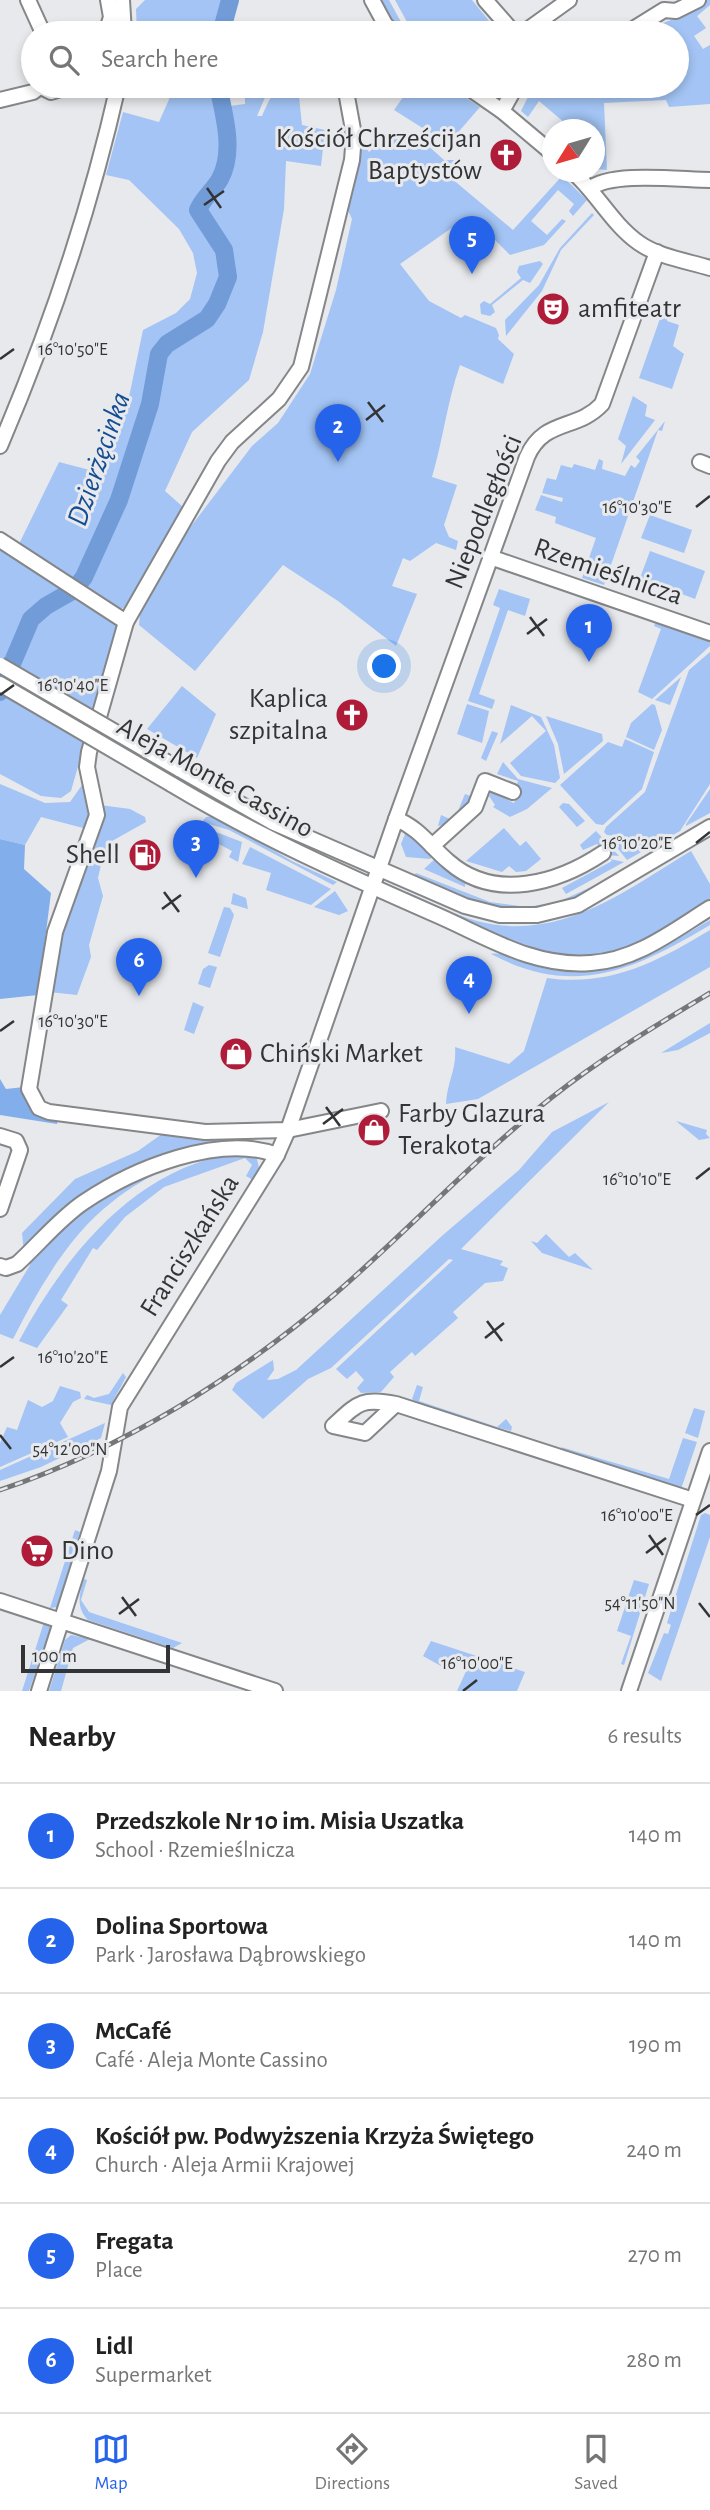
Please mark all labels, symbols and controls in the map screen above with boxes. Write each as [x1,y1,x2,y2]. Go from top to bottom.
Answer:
search box [21,21,689,98]
icon: search [45,41,83,79]
text: Search here [101,46,219,72]
north arrow [542,119,605,182]
place label: Kościół Chrześcijan Baptystów [276,125,482,185]
church icon: Kościół Chrześcijan Baptystów [487,136,525,174]
pin: 5 [449,216,495,274]
theatre icon: amfiteatr [534,290,572,328]
place label: amfiteatr [578,295,681,323]
text: 16°10'50"E [38,341,108,359]
water label: Dzierżęcinka [62,388,136,530]
pin: 2 [315,404,361,462]
street label: Niepodległości [440,431,528,593]
text: 16°10'30"E [602,499,672,517]
street label: Rzemieślnicza [530,533,686,611]
pin: 1 [566,604,612,662]
your location [367,649,401,683]
text: 16°10'40"E [38,677,109,695]
place label: Kaplica szpitalna [229,685,328,745]
church icon: Kaplica szpitalna [333,696,371,734]
street label: Aleja Monte Cassino [112,712,318,844]
pin: 3 [173,820,219,878]
text: 16°10'20"E [602,835,672,853]
fuel station icon: Shell [126,836,164,874]
place label: Shell [66,841,120,869]
pin: 6 [116,938,162,996]
pin: 4 [446,956,492,1014]
text: 16°10'30"E [38,1013,108,1031]
shop icon: Chiński Market [217,1035,255,1073]
place label: Chiński Market [260,1040,423,1068]
place label: Farby Glazura Terakota [398,1100,545,1160]
shop icon: Farby Glazura Terakota [355,1111,393,1149]
street label: Franciszkańska [135,1170,245,1322]
text: 16°10'10"E [603,1171,671,1189]
text: 16°10'20"E [38,1349,108,1367]
text: 54°12'00"N [32,1441,108,1459]
text: 16°10'00"E [601,1507,673,1525]
supermarket icon: Dino [18,1532,56,1570]
place label: Dino [61,1537,114,1565]
text: 54°11'50"N [604,1595,676,1613]
scale bar [21,1642,170,1674]
text: 100 m [32,1647,77,1666]
text: 16°10'00"E [441,1655,513,1673]
text: Nearby [28,1722,116,1752]
text: 6 results [608,1725,682,1748]
text: Przedszkole Nr 10 im. Misia Uszatka [95,1808,464,1834]
text: 1 [47,1824,55,1847]
text: 140 m [629,1824,682,1847]
text: School · Rzemieślnicza [95,1839,295,1862]
text: Dolina Sportowa [95,1913,268,1939]
text: 2 [46,1929,56,1952]
text: 140 m [629,1929,682,1952]
text: Park · Jarosława Dąbrowskiego [95,1944,366,1967]
text: McCafé [95,2018,172,2044]
text: 3 [46,2034,56,2057]
text: 190 m [629,2034,682,2057]
text: Café · Aleja Monte Cassino [95,2049,328,2072]
text: Kościół pw. Podwyższenia Krzyża Świętego [95,2123,534,2149]
text: 4 [45,2139,57,2162]
text: 240 m [626,2139,682,2162]
text: Church · Aleja Armii Krajowej [95,2154,355,2177]
text: Fregata [95,2228,174,2254]
text: 5 [46,2244,56,2267]
text: 270 m [628,2244,682,2267]
text: Place [95,2259,143,2282]
text: Lidl [95,2333,134,2359]
text: 6 [45,2349,57,2372]
text: 280 m [626,2349,682,2372]
text: Supermarket [95,2364,212,2387]
tab: Map [92,2430,130,2495]
tab: Directions [314,2430,390,2495]
tab: Saved [574,2430,618,2495]

